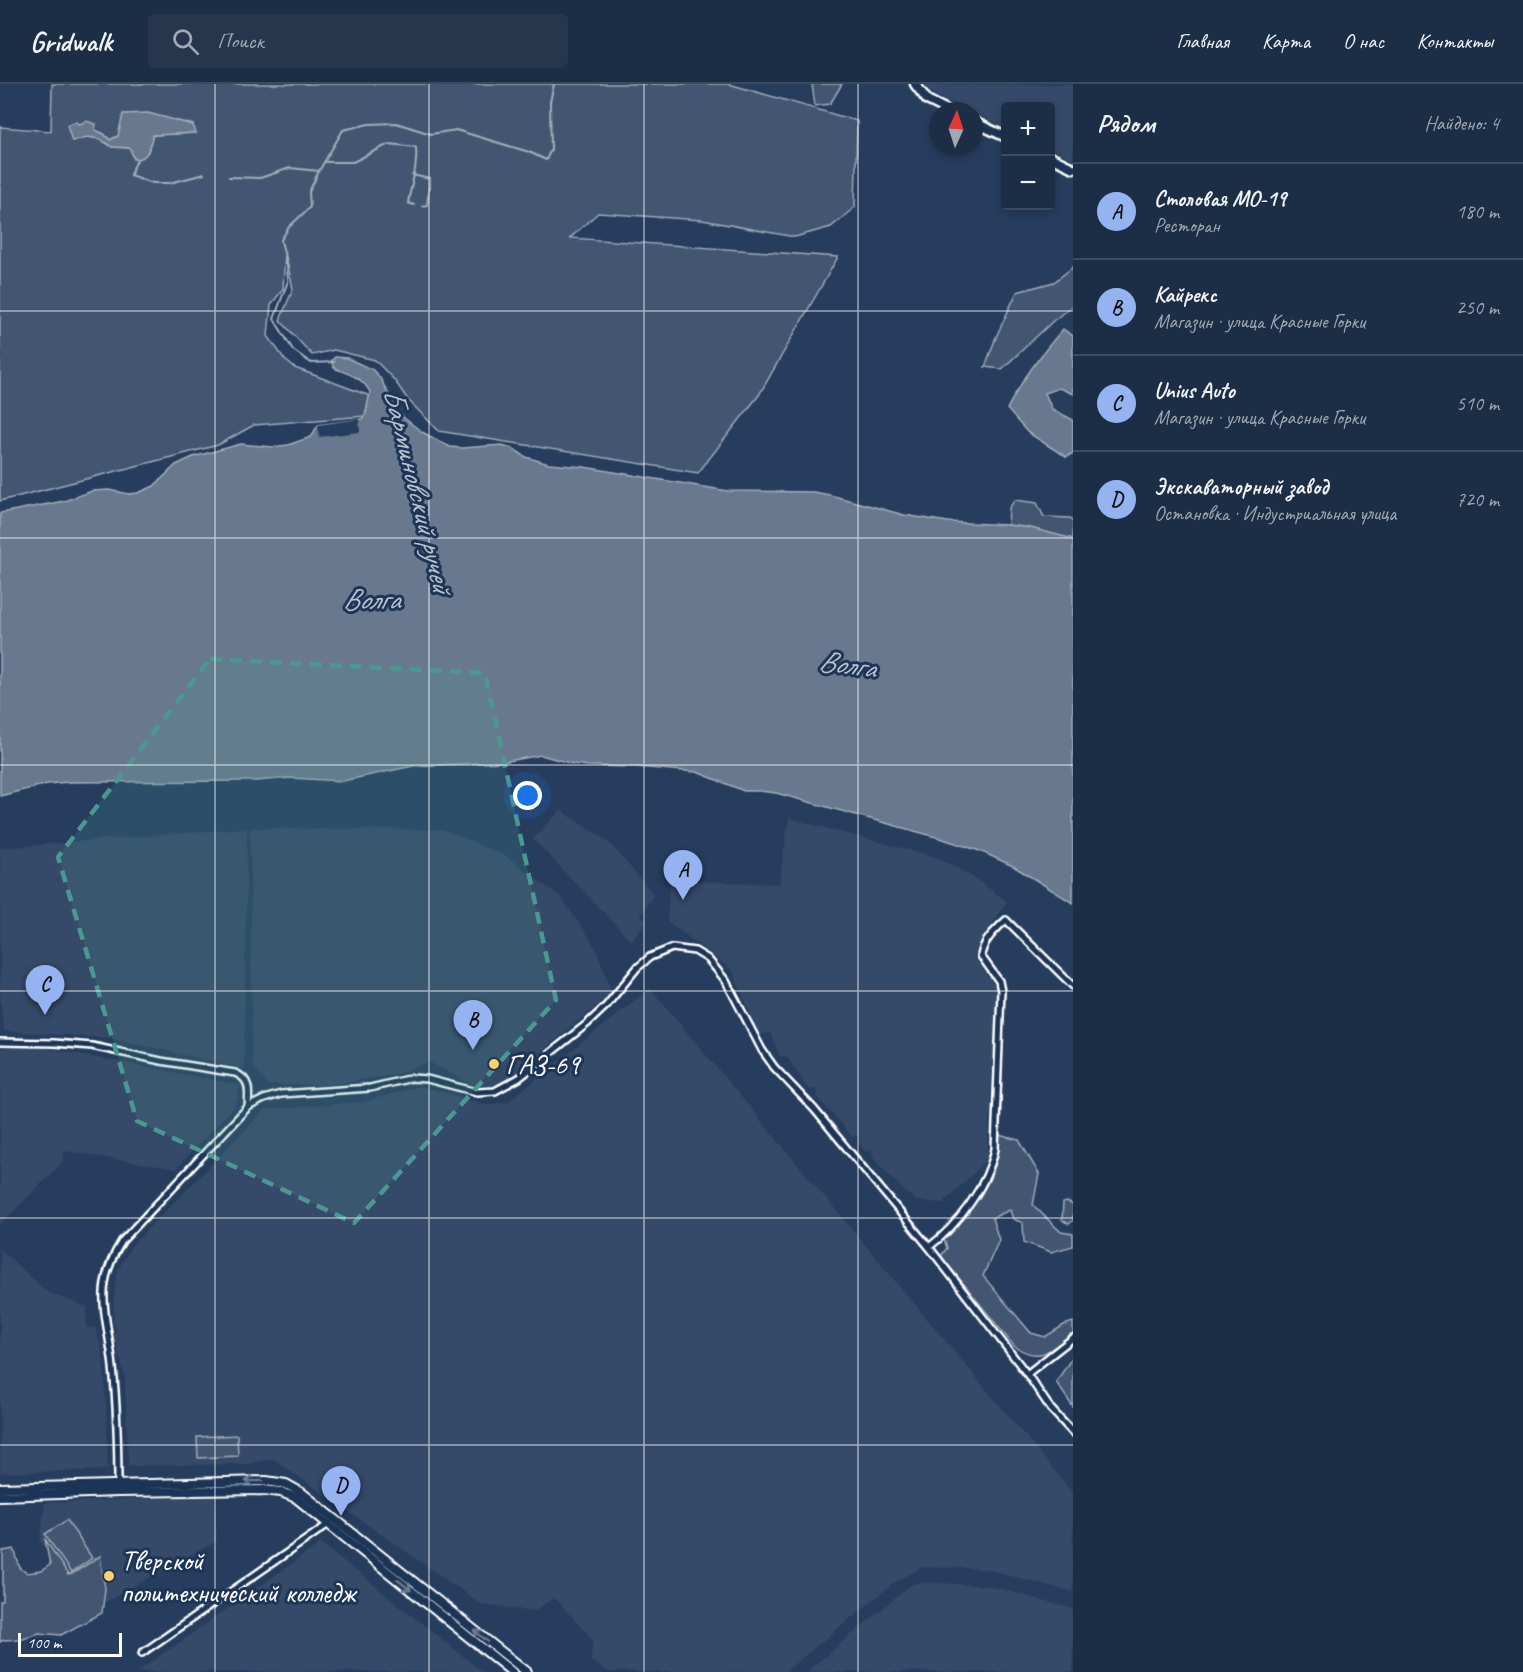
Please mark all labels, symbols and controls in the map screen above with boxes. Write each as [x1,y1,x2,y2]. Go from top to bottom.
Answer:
search box [148,14,568,68]
text: Gridwalk [30,24,112,59]
icon: search [169,25,202,58]
text: Поиск [217,27,264,55]
text: Главная [1176,28,1229,54]
text: Карта [1262,28,1310,54]
text: О нас [1343,28,1384,54]
text: Контакты [1417,28,1493,54]
north arrow [929,102,983,156]
map controls [1001,102,1055,210]
button: + [1001,102,1055,156]
text: Рядом [1097,107,1155,140]
text: Найдено: 4 [1424,111,1499,136]
button: − [1001,156,1055,210]
text: Столовая МО-19 [1154,185,1286,213]
text: A [1111,199,1122,224]
text: 180 m [1456,199,1499,224]
text: Ресторан [1154,213,1220,238]
text: Кайрекс [1154,281,1217,309]
text: B [1111,295,1122,320]
text: 250 m [1456,295,1499,320]
text: Магазин · улица Красные Горки [1154,309,1365,334]
text: Unius Auto [1154,377,1235,405]
water label: Барминовский ручей [374,384,463,601]
text: C [1112,391,1121,416]
text: 510 m [1456,391,1499,416]
text: Магазин · улица Красные Горки [1154,405,1365,430]
text: Экскаваторный завод [1154,473,1328,501]
text: D [1111,487,1122,512]
text: 720 m [1456,487,1499,512]
text: Остановка · Индустриальная улица [1154,501,1396,526]
water label: Волга [343,580,402,618]
water label: Волга [816,641,881,687]
your location [513,781,542,810]
pin: A [664,850,702,900]
pin: C [26,966,64,1015]
pin: B [454,1000,492,1050]
place label: ГАЗ-69 [506,1047,582,1082]
marker: ГАЗ-69 [487,1057,501,1071]
pin: D [322,1466,360,1516]
one-way arrow [245,1476,265,1487]
place label: Тверской политехнический колледж [121,1543,358,1610]
marker: Тверской политехнический колледж [102,1569,116,1583]
one-way arrow [396,1579,412,1592]
one-way arrow [473,1629,489,1642]
scale bar [18,1630,122,1658]
text: 100 m [27,1633,61,1653]

